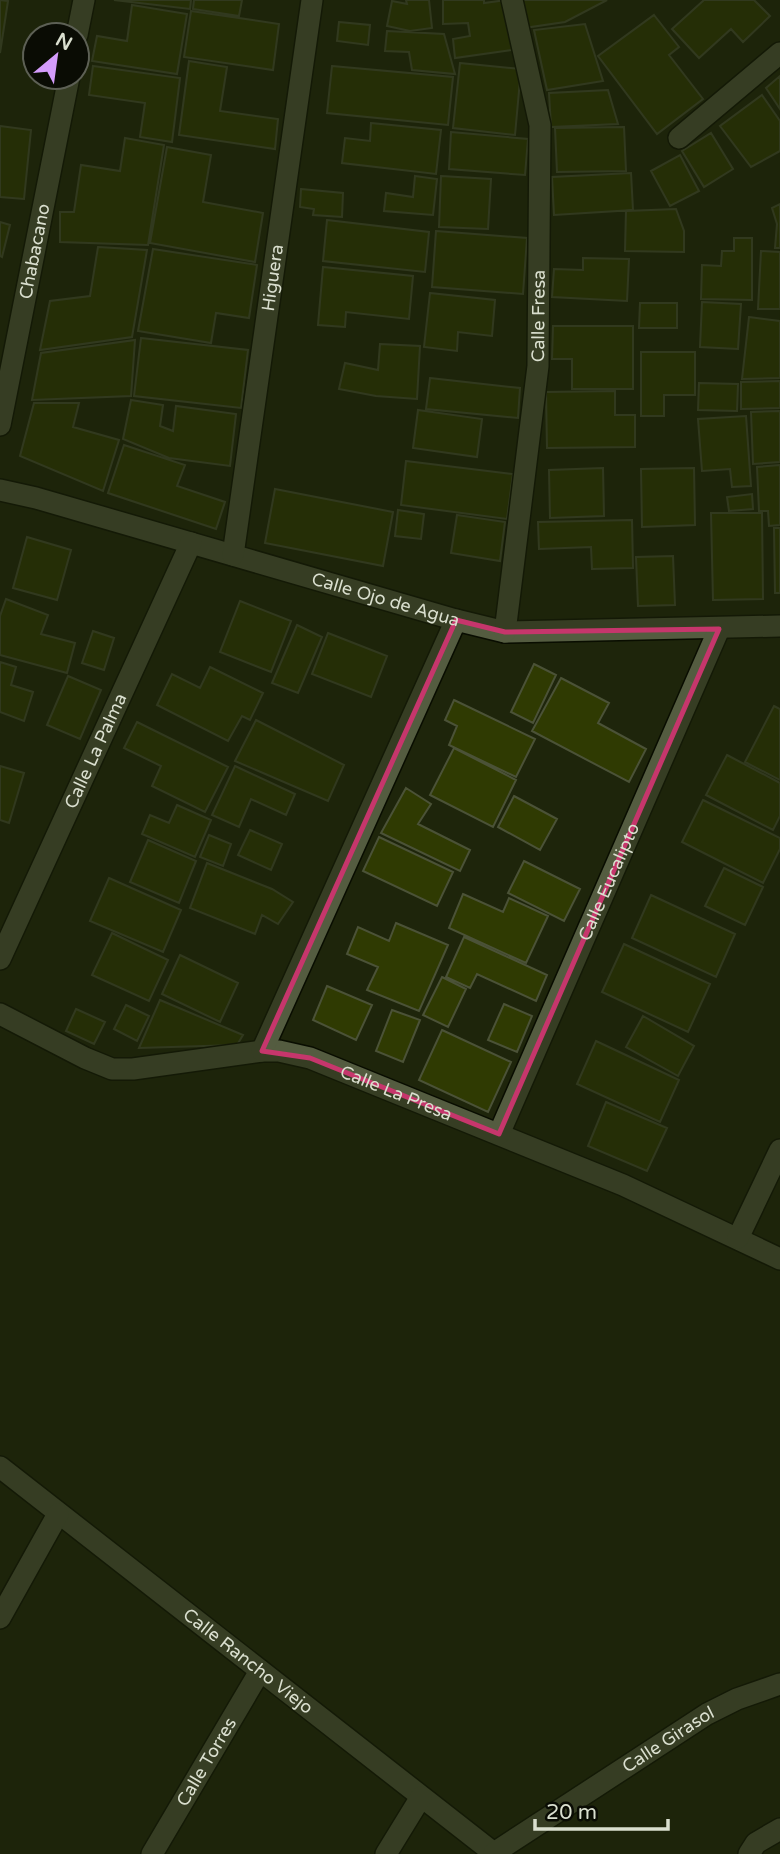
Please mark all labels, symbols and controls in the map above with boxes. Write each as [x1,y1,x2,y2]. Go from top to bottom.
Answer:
north arrow [21,21,91,91]
text: N [52,29,76,55]
street label: Chabacano [14,202,55,301]
street label: Higuera [257,243,288,313]
street label: Calle Fresa [527,270,550,362]
street label: Calle Ojo de Agua [309,568,462,631]
street label: Calle La Palma [60,690,132,812]
street label: Calle Eucalipto [574,819,644,944]
street label: Calle La Presa [337,1060,456,1126]
street label: Calle Rancho Viejo [179,1603,318,1719]
street label: Calle Girasol [618,1701,718,1777]
street label: Calle Torres [172,1713,241,1810]
scale bar [535,1787,668,1831]
text: 20 m [546,1800,597,1825]

